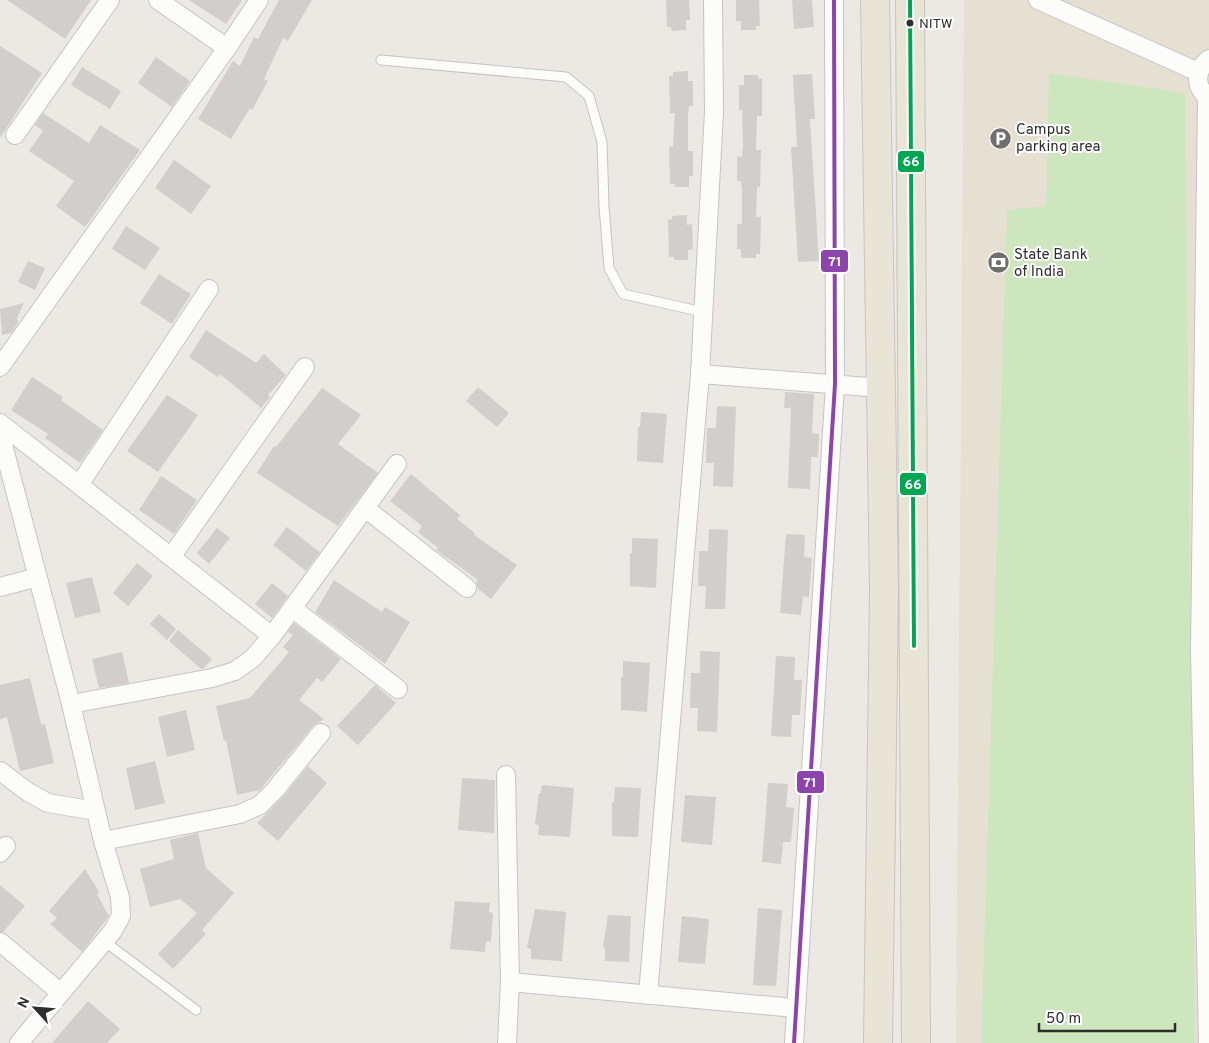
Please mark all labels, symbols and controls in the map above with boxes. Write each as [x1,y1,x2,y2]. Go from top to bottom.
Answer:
place label: NITW [919,16,953,33]
marker: NITW [905,18,915,28]
place label: Campus parking area [1016,121,1100,157]
parking icon: Campus parking area [988,126,1012,150]
line badge: 66 [897,150,925,173]
text: 66 [902,154,920,171]
place label: State Bank of India [1014,246,1088,282]
line badge: 71 [820,249,849,273]
bank icon: State Bank of India [986,251,1010,275]
text: 71 [828,254,842,271]
line badge: 66 [899,472,927,496]
text: 66 [904,477,922,494]
line badge: 71 [796,770,825,794]
text: 71 [803,775,817,792]
north arrow [10,983,60,1033]
text: N [15,995,35,1011]
scale bar [1039,1000,1175,1032]
text: 50 m [1046,1010,1081,1029]

